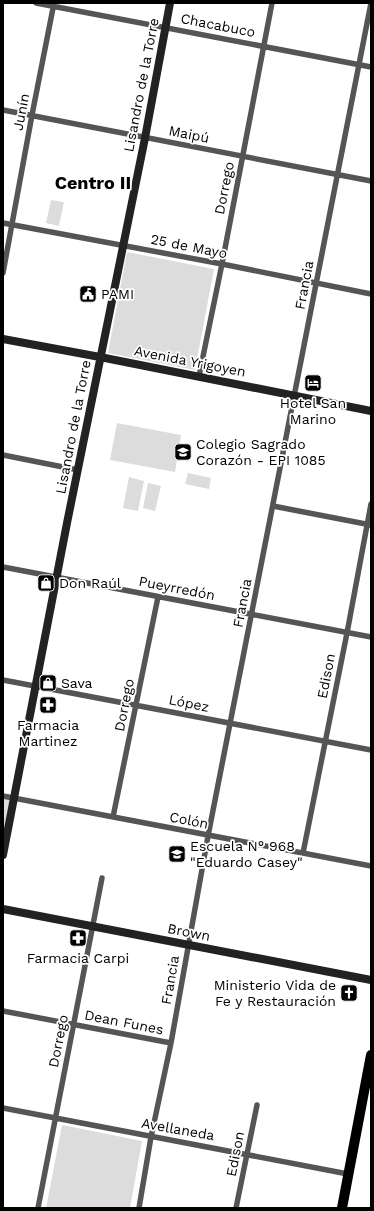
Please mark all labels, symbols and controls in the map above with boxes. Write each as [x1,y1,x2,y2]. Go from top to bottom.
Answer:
street label: Chacabuco [179,10,257,40]
street label: Lisandro de la Torre [120,17,162,153]
street label: Junín [10,92,32,132]
street label: Maipú [167,122,211,146]
street label: Dorrego [211,160,237,216]
district label: Centro II [55,172,131,193]
street label: 25 de Mayo [149,231,229,261]
street label: Francia [291,259,317,311]
public building icon: PAMI [78,284,98,304]
place label: PAMI [101,286,134,302]
street label: Avenida Yrigoyen [133,342,247,380]
street label: Lisandro de la Torre [52,359,94,495]
hotel icon: Hotel San Marino [303,373,323,393]
place label: Hotel San Marino [280,395,346,427]
place label: Colegio Sagrado Corazón - EPI 1085 [196,436,326,468]
school or university icon: Colegio Sagrado Corazón - EPI 1085 [173,442,193,462]
shop icon: Don Raúl [36,573,56,593]
street label: Pueyrredón [138,573,216,603]
place label: Don Raúl [59,575,122,591]
street label: Francia [229,577,255,629]
street label: Edison [314,652,338,700]
shop icon: Sava [38,673,58,693]
place label: Sava [61,675,93,691]
street label: Dorrego [111,677,137,733]
street label: López [167,691,211,715]
pharmacy icon: Farmacia Martinez [38,695,58,715]
place label: Farmacia Martinez [17,717,79,749]
street label: Colón [168,808,210,832]
place label: Escuela N° 968 "Eduardo Casey" [190,838,303,870]
school or university icon: Escuela N° 968 "Eduardo Casey" [167,844,187,864]
street label: Brown [166,920,212,944]
pharmacy icon: Farmacia Carpi [68,928,88,948]
place label: Farmacia Carpi [27,950,129,966]
street label: Francia [158,954,182,1006]
place label: Ministerio Vida de Fe y Restauración [214,977,336,1009]
church icon: Ministerio Vida de Fe y Restauración [339,983,359,1003]
street label: Dean Funes [83,1006,165,1038]
street label: Dorrego [45,1013,71,1069]
street label: Avellaneda [140,1115,216,1143]
street label: Edison [223,1130,247,1178]

